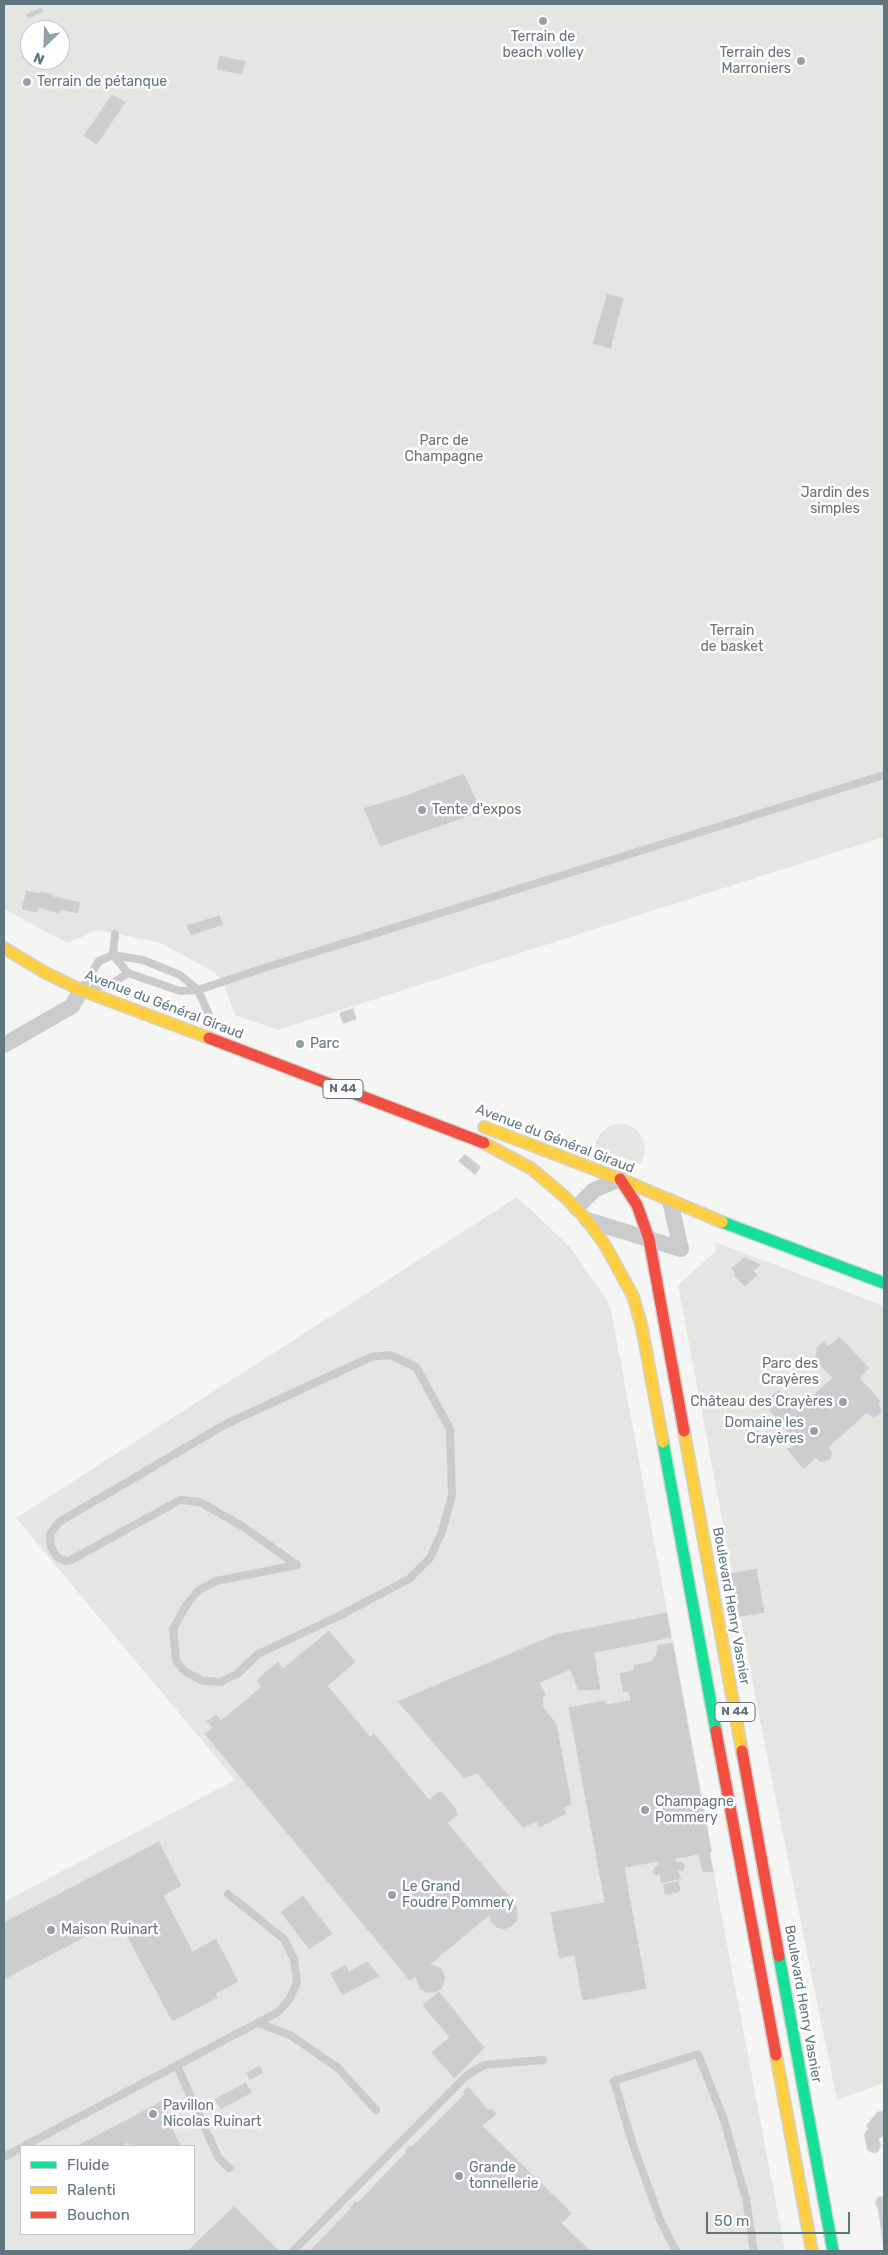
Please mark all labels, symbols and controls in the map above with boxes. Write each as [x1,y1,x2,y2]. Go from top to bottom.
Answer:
marker: Terrain de beach volley [537,15,549,27]
north arrow [20,20,70,70]
place label: Terrain de beach volley [502,29,584,62]
place label: Terrain des Marroniers [720,45,791,78]
text: N [31,48,47,68]
marker: Terrain des Marroniers [795,55,807,67]
place label: Terrain de pétanque [37,74,167,90]
marker: Terrain de pétanque [21,76,33,88]
park label: Parc de Champagne [405,433,483,466]
park label: Jardin des simples [801,485,869,518]
park label: Terrain de basket [701,623,763,656]
place label: Tente d'expos [432,802,521,818]
marker: Tente d'expos [416,804,428,816]
street label: Avenue du Général Giraud [82,967,246,1043]
place label: Parc [310,1036,339,1052]
marker: Parc [294,1038,306,1050]
road number: N 44 [323,1080,363,1098]
street label: Avenue du Général Giraud [473,1101,637,1177]
park label: Parc des Crayères [761,1356,819,1388]
place label: Château des Crayères [690,1394,833,1410]
marker: Château des Crayères [837,1396,849,1408]
place label: Domaine les Crayères [725,1415,804,1448]
marker: Domaine les Crayères [808,1425,820,1437]
street label: Boulevard Henry Vasnier [709,1526,753,1686]
road number: N 44 [715,1702,755,1721]
place label: Champagne Pommery [655,1794,734,1826]
marker: Champagne Pommery [639,1804,651,1816]
place label: Le Grand Foudre Pommery [402,1879,514,1911]
marker: Le Grand Foudre Pommery [386,1889,398,1901]
place label: Maison Ruinart [61,1922,158,1938]
marker: Maison Ruinart [45,1924,57,1936]
street label: Boulevard Henry Vasnier [781,1924,825,2084]
place label: Pavillon Nicolas Ruinart [163,2098,262,2130]
marker: Pavillon Nicolas Ruinart [147,2108,159,2120]
legend [20,2145,195,2235]
text: Fluide [67,2156,109,2174]
place label: Grande tonnellerie [469,2160,539,2192]
marker: Grande tonnellerie [453,2170,465,2182]
text: Ralenti [67,2181,116,2199]
scale bar [708,2202,852,2234]
text: Bouchon [67,2206,130,2224]
text: 50 m [714,2212,749,2230]

